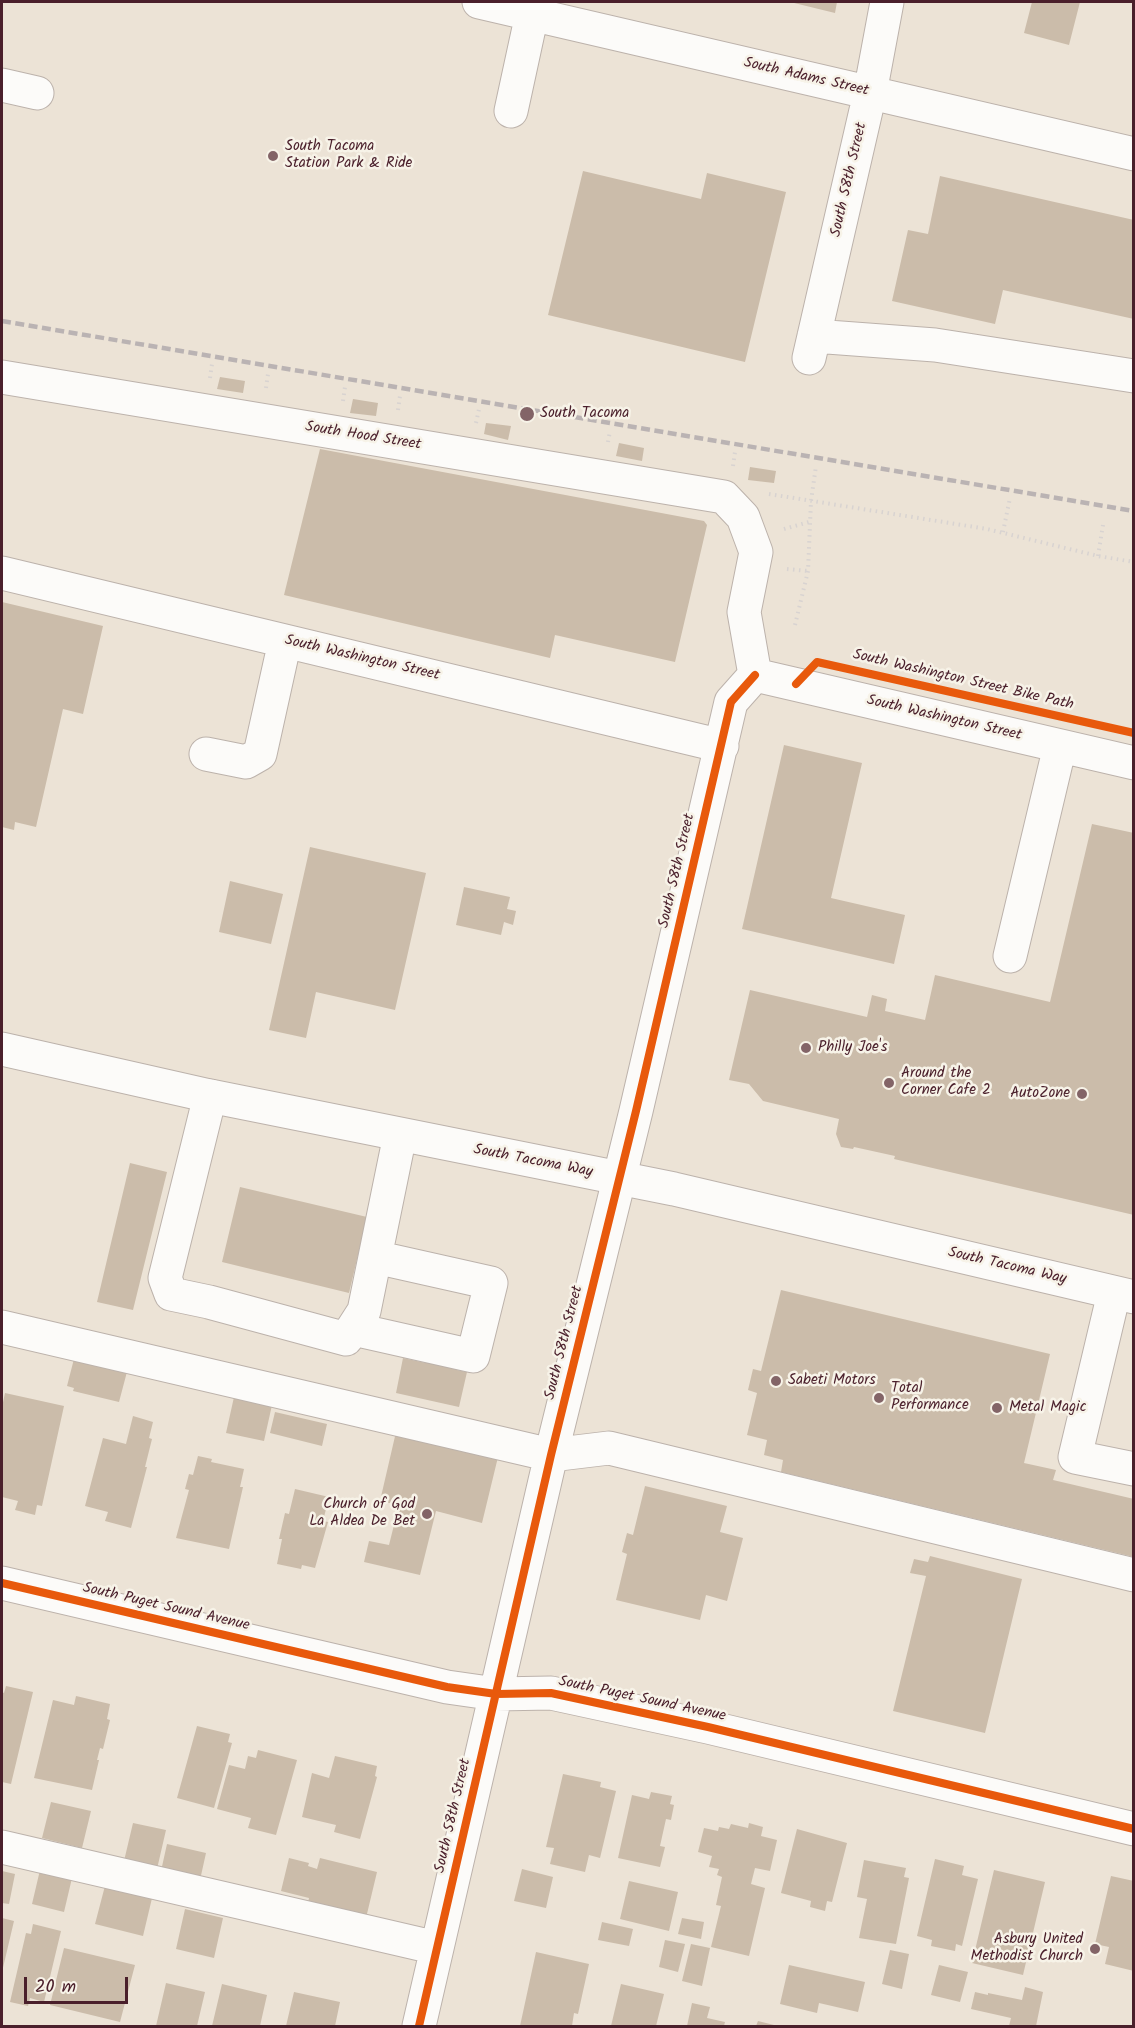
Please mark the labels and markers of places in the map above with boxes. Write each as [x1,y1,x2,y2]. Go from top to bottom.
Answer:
place label: South Tacoma Station Park & Ride [285,138,412,173]
marker: South Tacoma Station Park & Ride [266,149,280,163]
marker: South Tacoma [518,405,536,423]
place label: South Tacoma [540,405,629,423]
place label: Philly Joe's [818,1039,887,1057]
marker: Philly Joe's [799,1041,813,1055]
place label: Around the Corner Cafe 2 [901,1065,991,1100]
marker: Around the Corner Cafe 2 [882,1076,896,1090]
place label: AutoZone [1010,1085,1070,1103]
marker: AutoZone [1075,1087,1089,1101]
place label: Sabeti Motors [788,1372,876,1390]
marker: Sabeti Motors [769,1374,783,1388]
place label: Total Performance [891,1380,969,1415]
marker: Total Performance [872,1391,886,1405]
place label: Metal Magic [1009,1399,1086,1417]
marker: Metal Magic [990,1401,1004,1415]
place label: Church of God La Aldea De Bet [309,1496,415,1531]
marker: Church of God La Aldea De Bet [420,1507,434,1521]
place label: Asbury United Methodist Church [971,1931,1083,1966]
marker: Asbury United Methodist Church [1088,1942,1102,1956]

